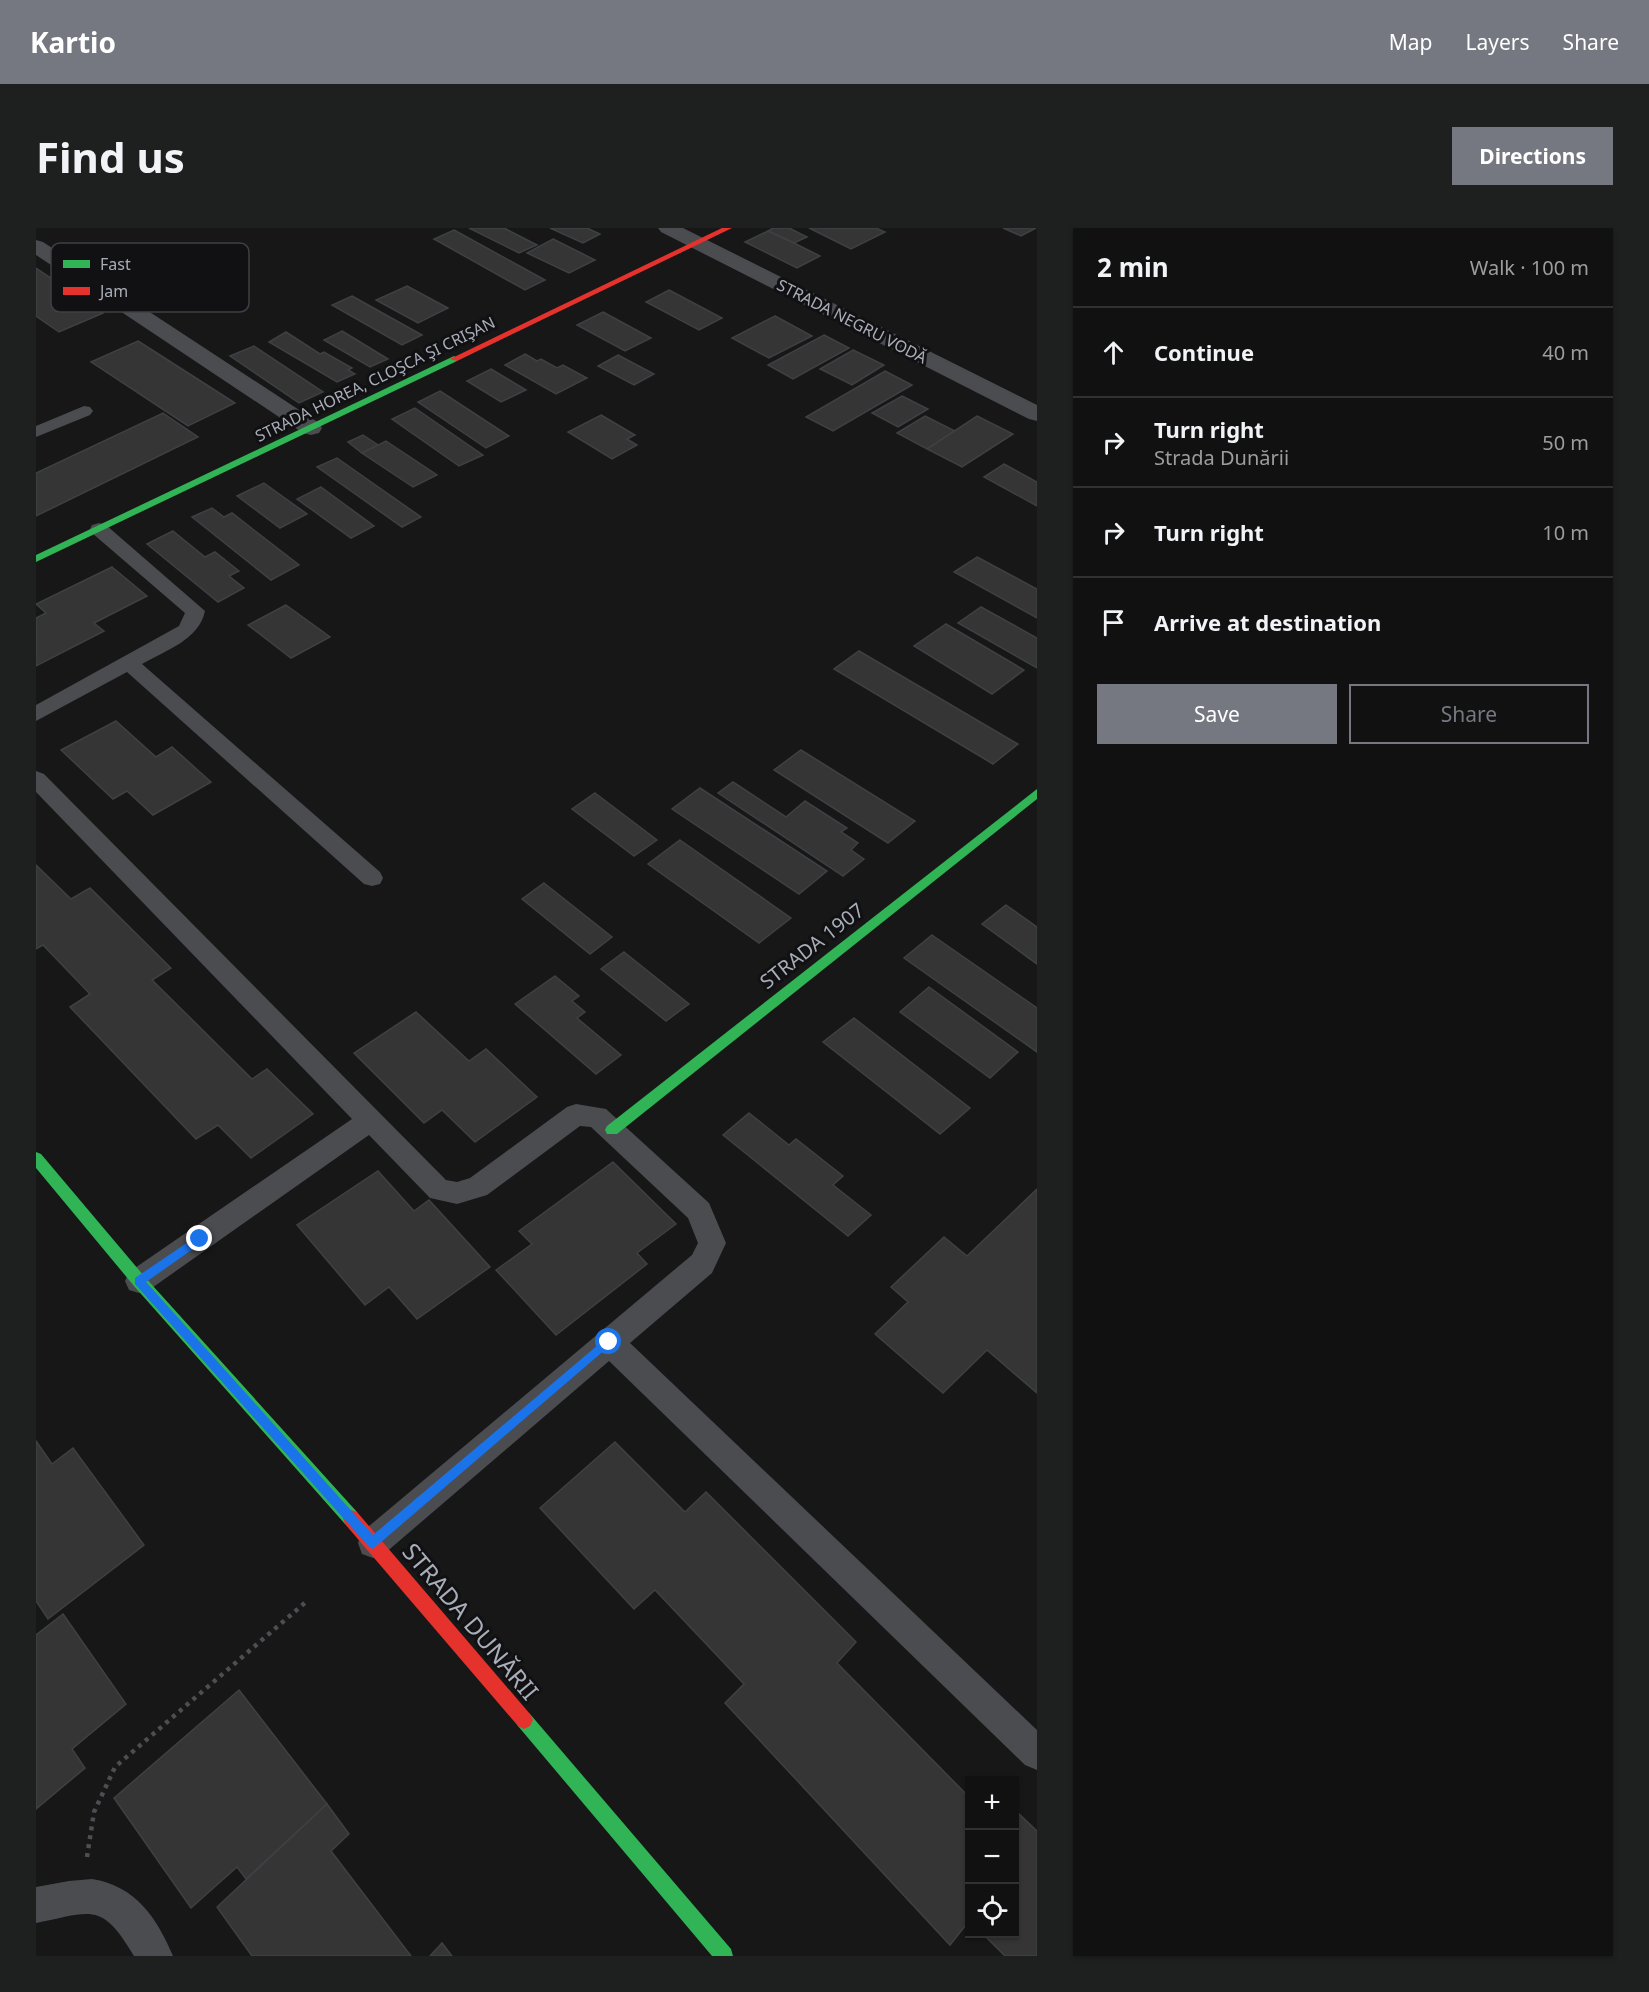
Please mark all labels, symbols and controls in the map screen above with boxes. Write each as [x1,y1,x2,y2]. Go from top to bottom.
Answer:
text: Kartio [30,23,116,61]
text: Map [1389,28,1433,56]
text: Layers [1466,28,1530,56]
text: Share [1563,28,1619,56]
button: Directions [1452,127,1613,185]
text: Find us [36,128,185,185]
legend [51,243,249,312]
text: 2 min [1097,249,1169,285]
text: Fast [100,253,131,275]
text: Walk · 100 m [1470,254,1589,281]
street label: STRADA NEGRU VODĂ [773,274,931,369]
text: Jam [98,280,128,302]
street label: STRADA HOREA, CLOŞCA ŞI CRIŞAN [251,311,499,447]
icon: ahead [1097,336,1130,369]
text: Continue [1154,337,1254,367]
text: 40 m [1542,339,1589,366]
text: Turn right [1154,414,1264,444]
icon: right [1097,426,1130,459]
text: 50 m [1542,429,1589,456]
text: Strada Dunării [1154,444,1289,471]
icon: right [1097,516,1130,549]
text: Turn right [1154,517,1264,547]
text: 10 m [1542,519,1589,546]
icon: arrive [1097,606,1130,639]
text: Arrive at destination [1154,607,1381,637]
button: Save [1097,684,1337,744]
button: Share [1349,684,1589,744]
street label: STRADA 1907 [754,896,869,995]
route end [186,1225,212,1251]
route start [595,1328,621,1354]
street label: STRADA DUNĂRII [396,1536,547,1706]
map controls [965,1776,1019,1938]
button: + [965,1776,1019,1830]
button: − [965,1830,1019,1884]
button: locate [965,1884,1019,1938]

